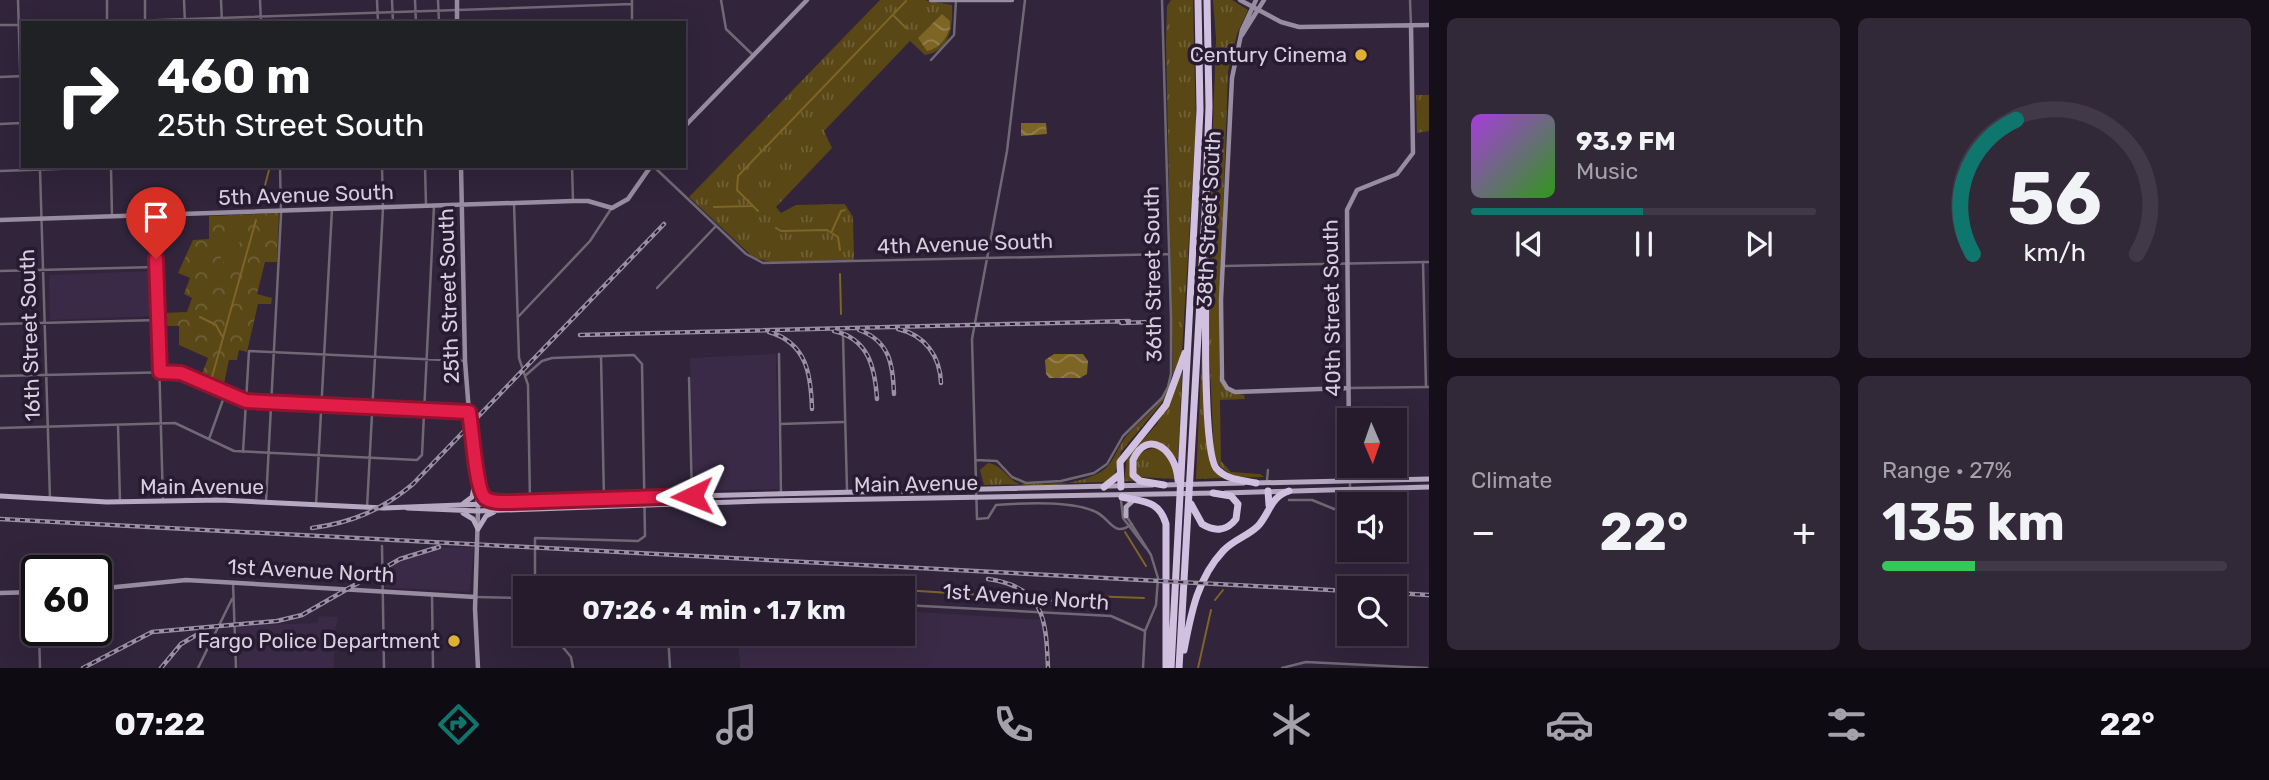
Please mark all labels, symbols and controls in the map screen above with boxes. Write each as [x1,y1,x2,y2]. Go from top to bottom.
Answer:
place label: Century Cinema [1190,42,1347,67]
text: 460 m [157,47,311,105]
marker: Century Cinema [1353,47,1369,63]
icon: right [42,49,133,140]
text: 25th Street South [157,106,425,144]
text: 93.9 FM [1576,126,1676,157]
street label: 38th Street South [1191,130,1226,308]
text: Music [1576,157,1638,185]
text: 56 [2007,157,2102,243]
street label: 5th Avenue South [218,179,394,210]
street label: 36th Street South [1138,186,1167,362]
pin [126,187,186,259]
icon: arrive [137,198,175,236]
street label: 25th Street South [433,208,464,384]
street label: 40th Street South [1317,219,1346,397]
icon: previous [1510,225,1548,263]
icon: pause [1625,225,1663,263]
icon: next [1740,225,1778,263]
street label: 4th Avenue South [877,228,1053,259]
text: km/h [2023,238,2086,267]
street label: 16th Street South [14,248,45,422]
north arrow [1337,408,1407,478]
map controls [1337,408,1407,646]
text: Range · 27% [1882,456,2012,484]
position arrow [655,459,729,533]
text: Climate [1471,466,1552,494]
street label: Main Avenue [854,470,978,497]
street label: Main Avenue [140,474,264,499]
text: 135 km [1882,491,2065,553]
button: sound [1337,492,1407,562]
text: 22° [1600,501,1689,563]
text: − [1471,509,1496,555]
text: + [1792,509,1816,555]
street label: 1st Avenue North [227,554,395,587]
speed limit sign: 60 [21,555,112,646]
button: search [1337,576,1407,646]
street label: 1st Avenue North [942,578,1110,615]
text: 07:26 · 4 min · 1.7 km [582,595,846,626]
place label: Fargo Police Department [197,628,440,653]
marker: Fargo Police Department [446,633,462,649]
icon: directions [434,700,483,749]
icon: music [712,700,761,749]
icon: phone [989,700,1038,749]
icon: climate [1267,700,1316,749]
icon: car [1545,700,1594,749]
icon: filters [1822,700,1871,749]
text: 07:22 [114,705,205,743]
text: 22° [2100,705,2155,743]

